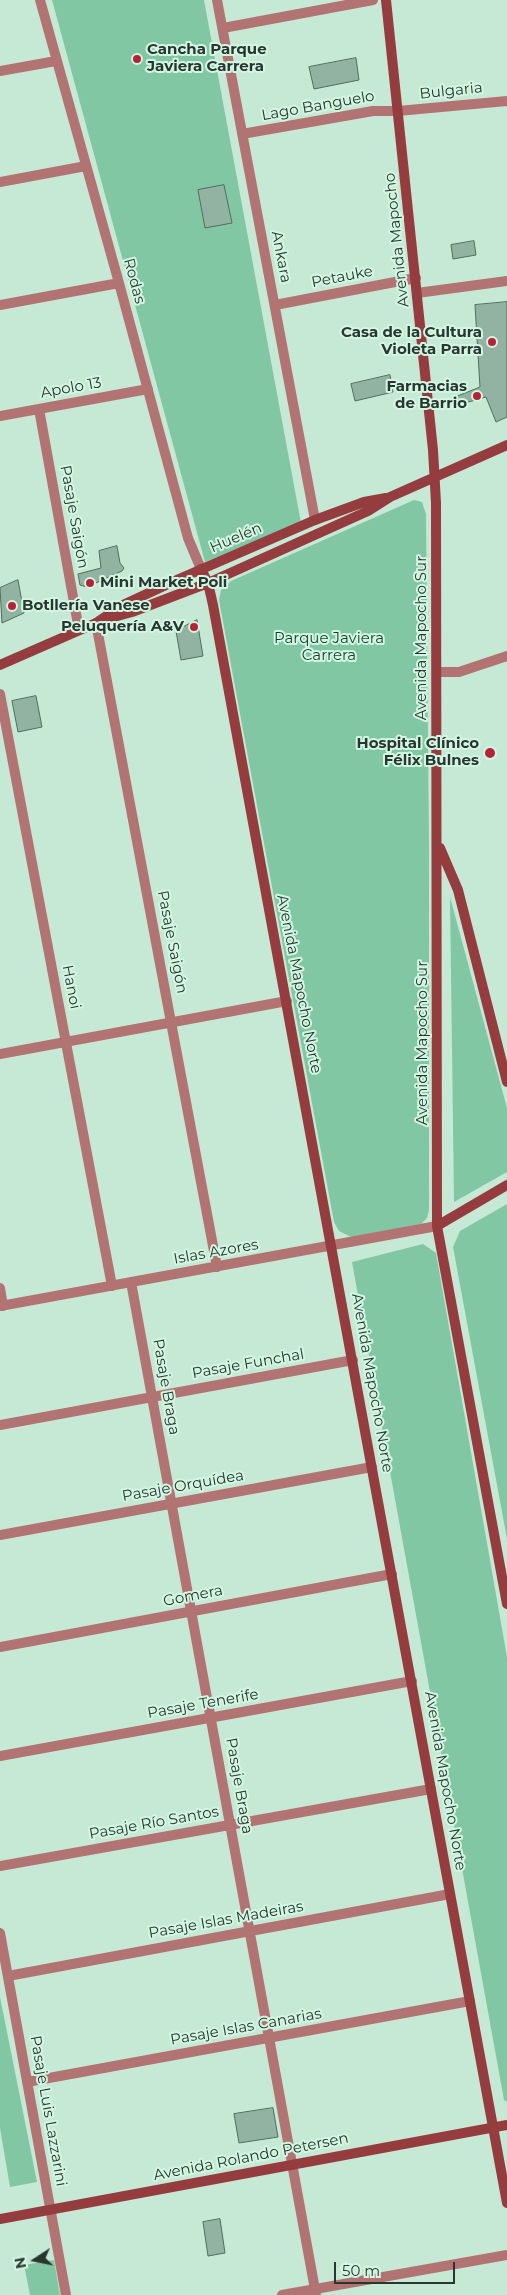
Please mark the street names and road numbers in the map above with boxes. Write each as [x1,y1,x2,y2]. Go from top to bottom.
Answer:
street label: Bulgaria [419,79,483,103]
street label: Lago Banguelo [260,87,376,125]
street label: Avenida Mapocho [381,172,413,308]
street label: Ankara [267,229,295,285]
street label: Rodas [119,256,149,306]
street label: Petauke [310,262,374,292]
street label: Apolo 13 [39,374,103,402]
street label: Pasaje Saigón [56,464,92,570]
street label: Huelén [207,519,265,557]
street label: Avenida Mapocho Sur [413,556,431,720]
street label: Pasaje Saigón [153,889,191,995]
street label: Avenida Mapocho Norte [273,893,325,1075]
street label: Avenida Mapocho Sur [414,961,432,1125]
street label: Hanoi [58,963,84,1011]
street label: Islas Azores [172,1236,260,1268]
street label: Avenida Mapocho Norte [347,1292,397,1474]
street label: Pasaje Braga [149,1337,183,1437]
street label: Pasaje Funchal [191,1345,305,1383]
street label: Pasaje Orquídea [121,1466,245,1506]
street label: Gomera [162,1581,224,1611]
street label: Pasaje Tenerife [146,1685,260,1723]
street label: Avenida Mapocho Norte [420,1690,470,1872]
street label: Pasaje Braga [222,1736,256,1836]
street label: Pasaje Río Santos [88,1803,220,1843]
street label: Pasaje Islas Madeiras [147,1898,305,1942]
street label: Pasaje Islas Canarias [169,2005,323,2049]
street label: Pasaje Luis Lazzarini [26,2034,70,2188]
street label: Avenida Rolando Petersen [152,2129,350,2185]

